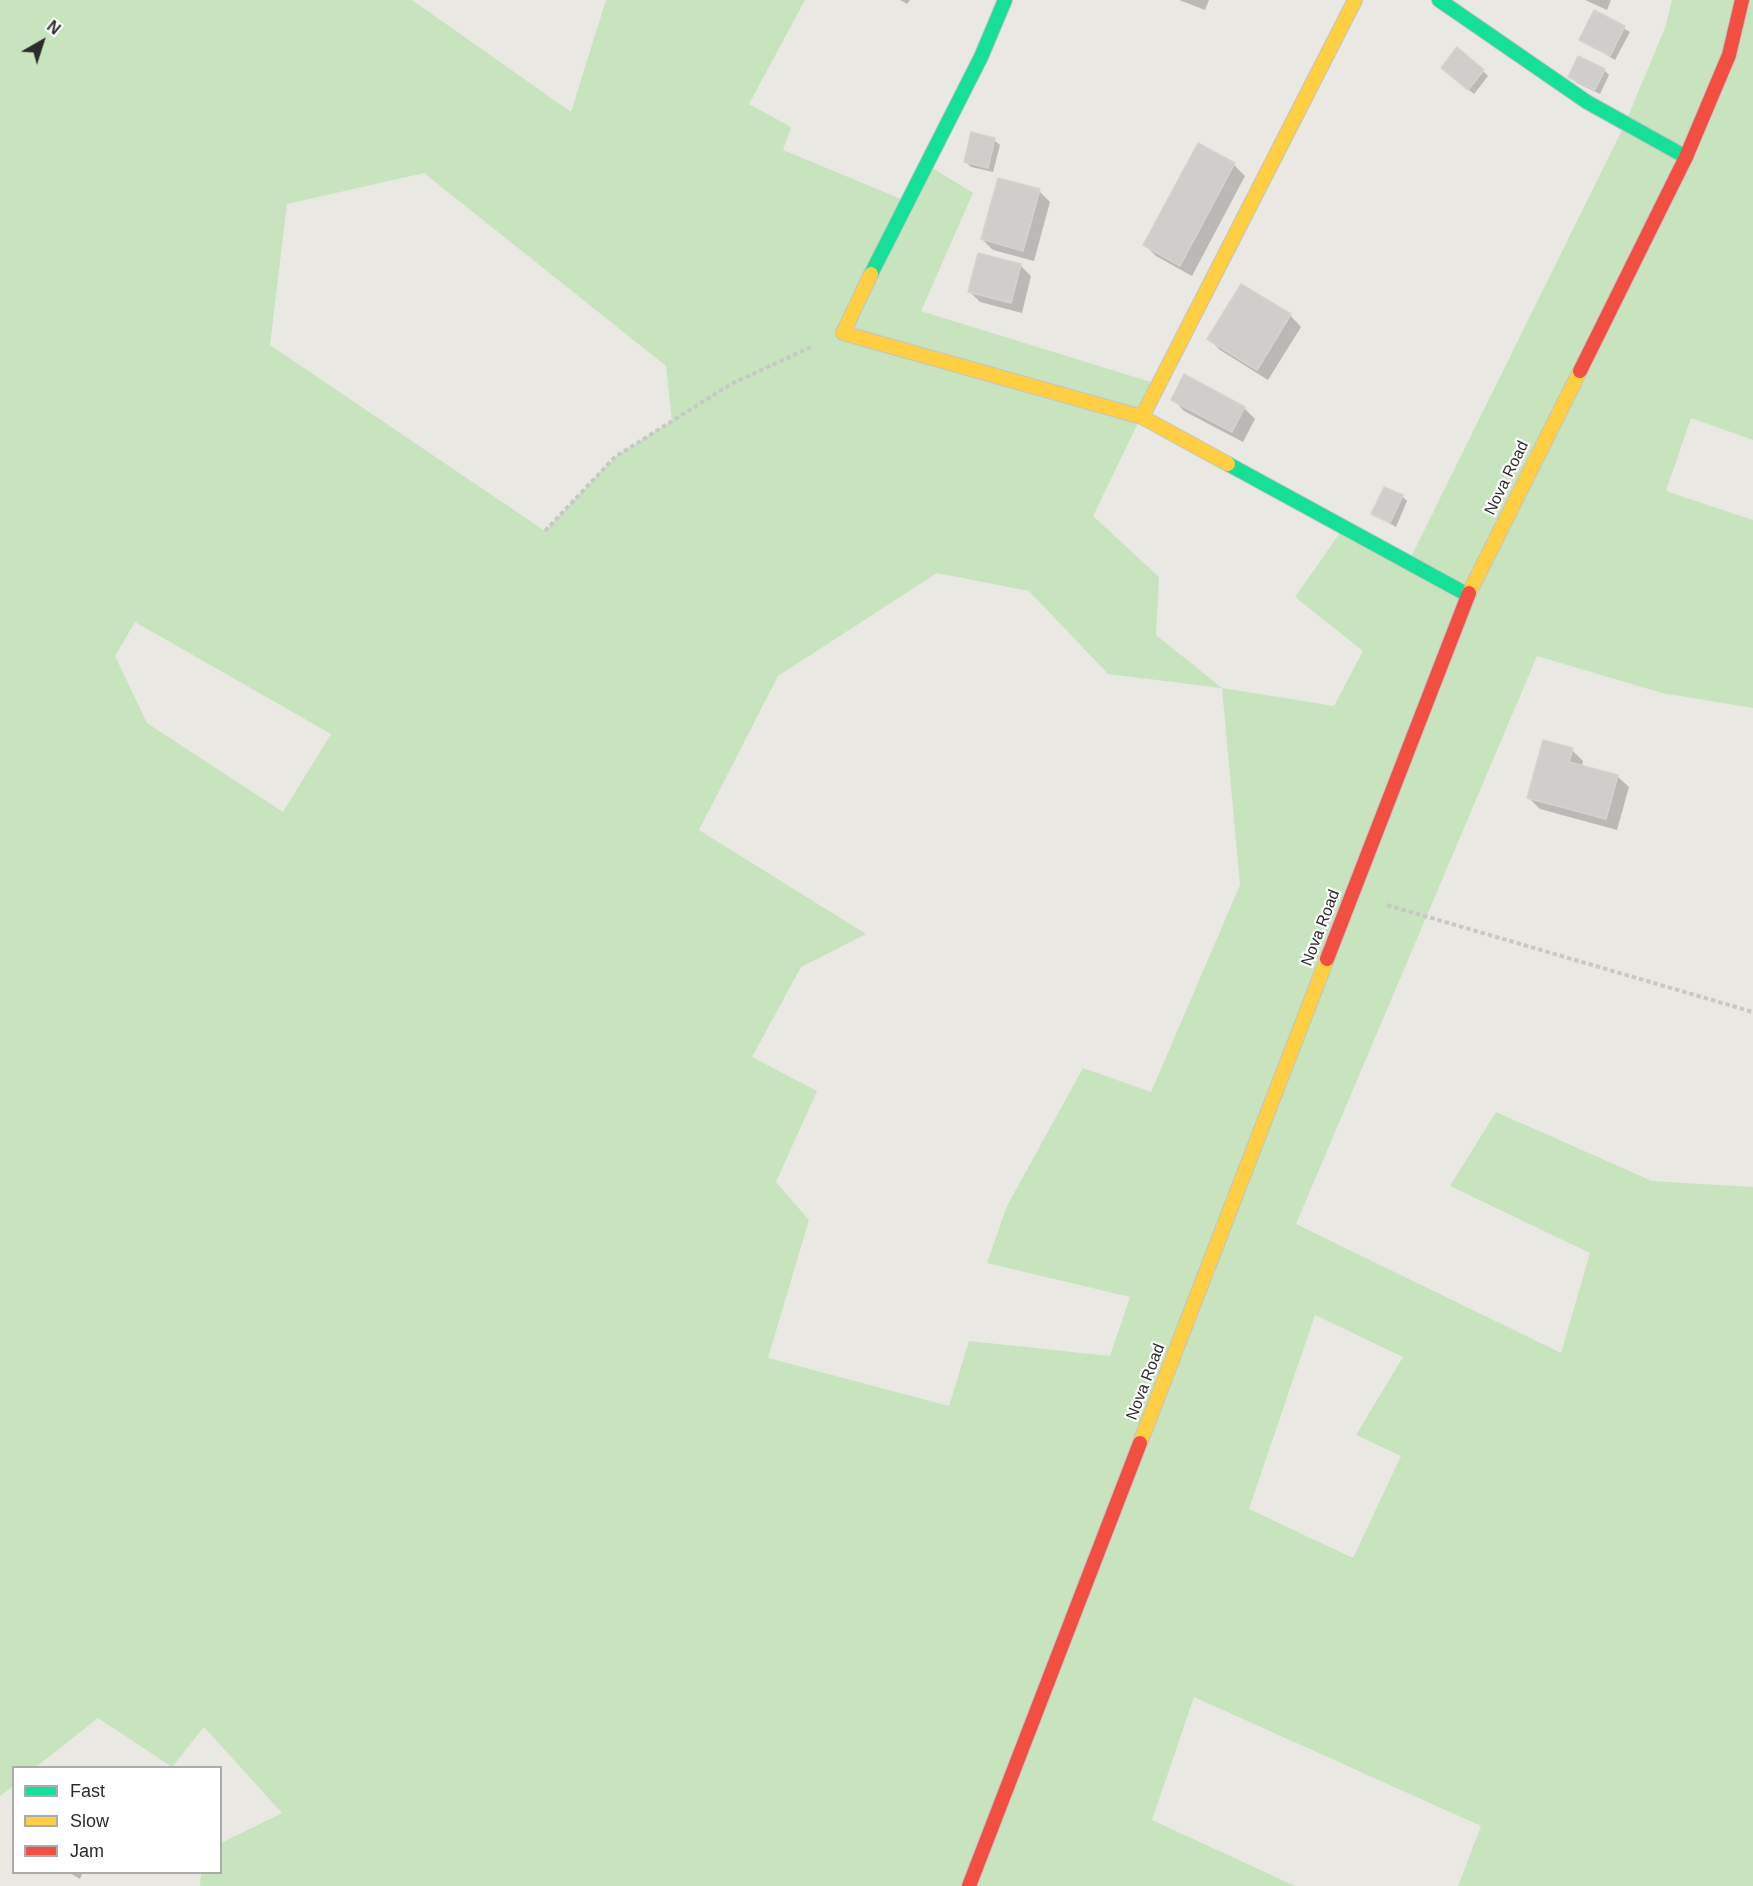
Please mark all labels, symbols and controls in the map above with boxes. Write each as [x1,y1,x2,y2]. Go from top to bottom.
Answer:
north arrow [12,12,72,72]
text: N [44,17,63,38]
street label: Nova Road [1481,438,1533,518]
street label: Nova Road [1298,887,1344,969]
street label: Nova Road [1123,1341,1169,1423]
legend [12,1766,222,1874]
text: Fast [70,1781,105,1801]
text: Slow [70,1811,109,1831]
text: Jam [70,1841,104,1861]

